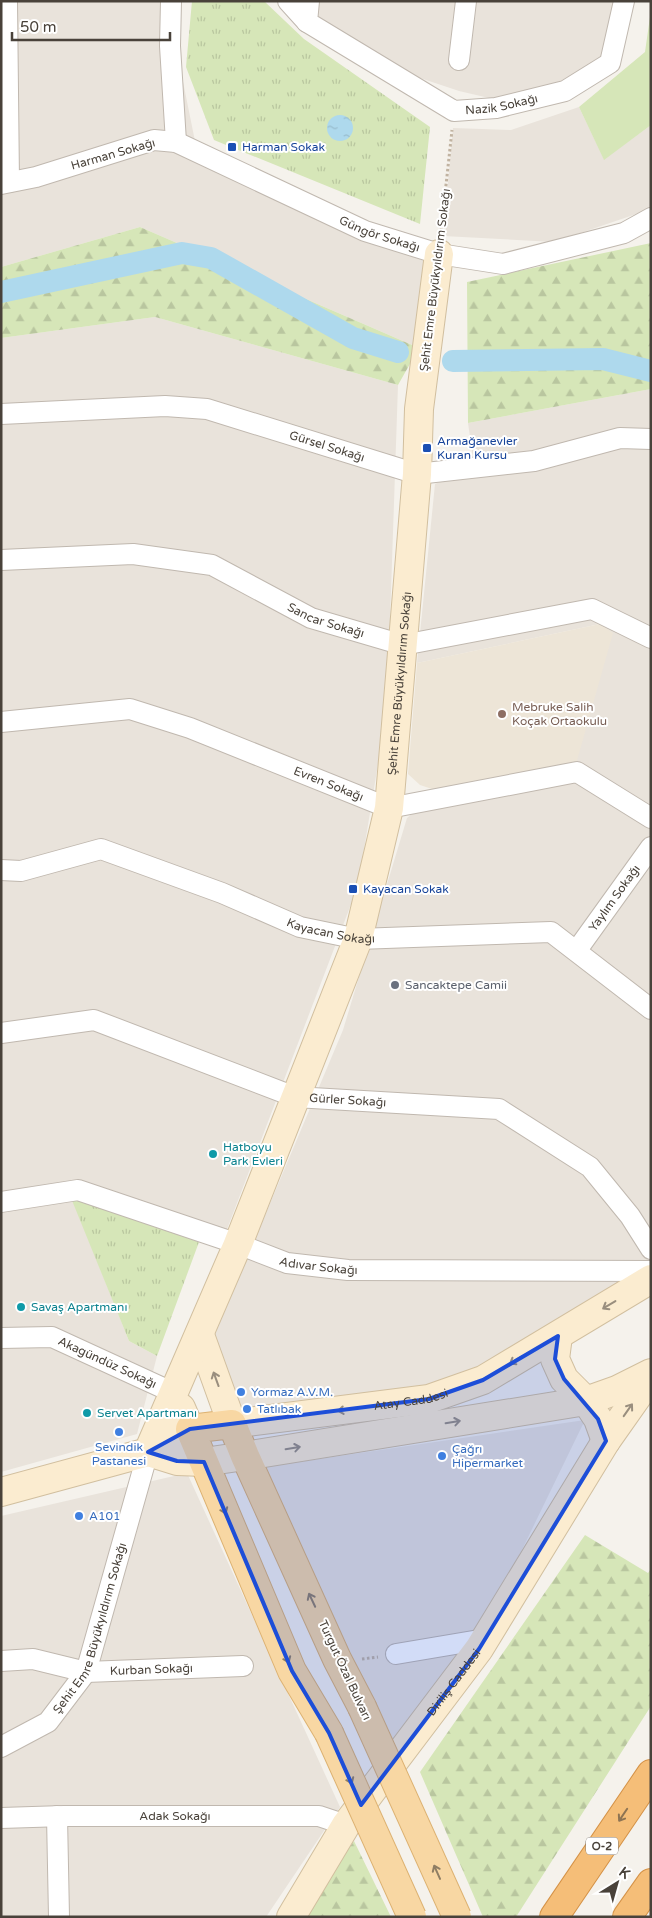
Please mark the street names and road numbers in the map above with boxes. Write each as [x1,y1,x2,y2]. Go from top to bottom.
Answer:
street label: Nazik Sokağı [465,91,539,117]
street label: Harman Sokağı [69,135,157,173]
street label: Şehit Emre Büyükyıldırım Sokağı [417,188,453,372]
street label: Güngör Sokağı [337,213,422,255]
street label: Gürsel Sokağı [288,428,366,464]
street label: Şehit Emre Büyükyıldırım Sokağı [385,591,414,776]
street label: Sancar Sokağı [285,600,366,640]
street label: Evren Sokağı [292,763,366,804]
street label: Yaylım Sokağı [586,862,643,934]
street label: Kayacan Sokağı [285,915,375,946]
street label: Gürler Sokağı [309,1091,387,1109]
street label: Adıvar Sokağı [277,1254,358,1277]
street label: Akagündüz Sokağı [56,1334,159,1391]
street label: Atay Caddesi [373,1386,450,1413]
street label: Şehit Emre Büyükyıldırım Sokağı [50,1541,129,1716]
street label: Turgut Özal Bulvarı [316,1618,374,1722]
street label: Diriliş Caddesi [424,1646,484,1719]
street label: Kurban Sokağı [109,1661,193,1678]
street label: Adak Sokağı [139,1809,211,1823]
road number: O-2 [586,1838,618,1854]

